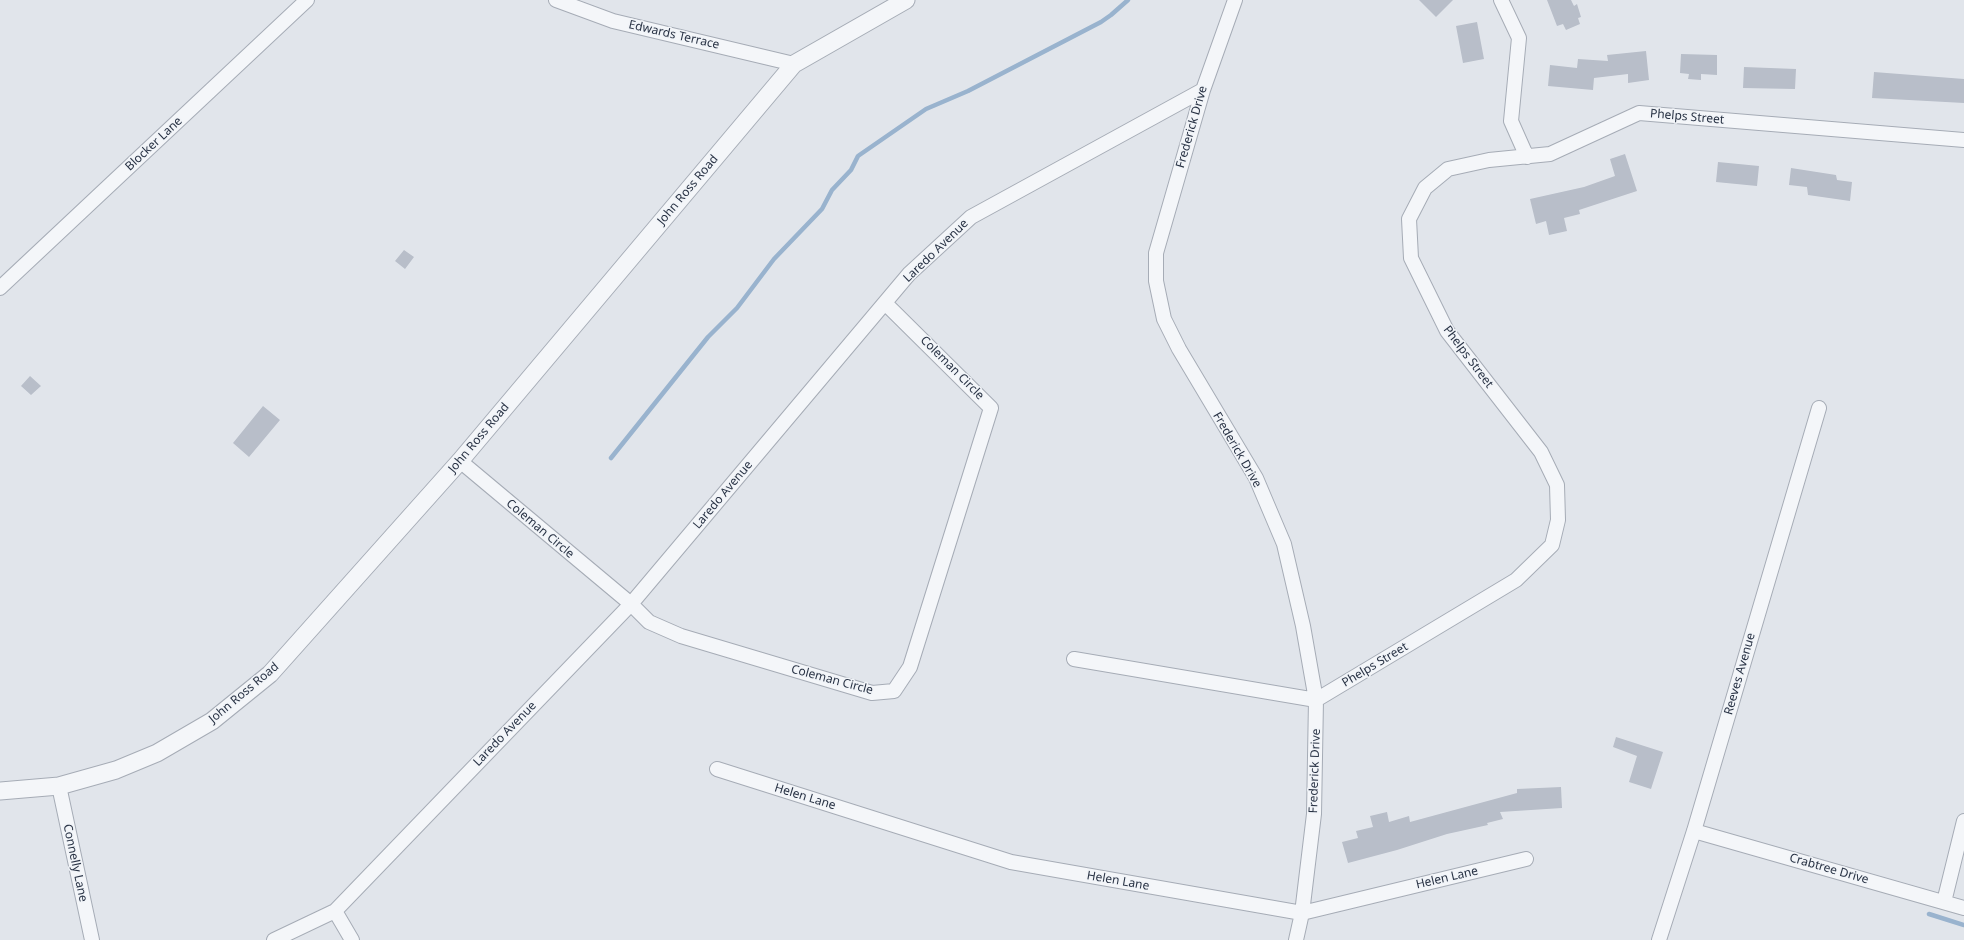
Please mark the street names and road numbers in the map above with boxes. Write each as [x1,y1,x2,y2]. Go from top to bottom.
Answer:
street label: Edwards Terrace [627,18,721,52]
street label: Frederick Drive [1173,84,1211,170]
street label: Phelps Street [1649,107,1725,127]
street label: Blocker Lane [123,114,185,174]
street label: John Ross Road [655,152,721,228]
street label: Laredo Avenue [901,217,971,285]
street label: Phelps Street [1440,323,1496,391]
street label: Coleman Circle [917,333,987,403]
street label: John Ross Road [446,400,512,476]
street label: Frederick Drive [1210,410,1264,490]
street label: Laredo Avenue [690,458,756,532]
street label: Coleman Circle [503,496,577,562]
street label: Reeves Avenue [1721,631,1759,717]
street label: Phelps Street [1339,640,1411,690]
street label: John Ross Road [206,660,282,726]
street label: Coleman Circle [789,662,875,698]
street label: Laredo Avenue [471,699,539,769]
street label: Frederick Drive [1306,728,1324,814]
street label: Helen Lane [773,781,837,813]
street label: Connelly Lane [60,823,90,903]
street label: Crabtree Drive [1788,851,1870,887]
street label: Helen Lane [1415,864,1479,892]
street label: Helen Lane [1086,868,1150,894]

